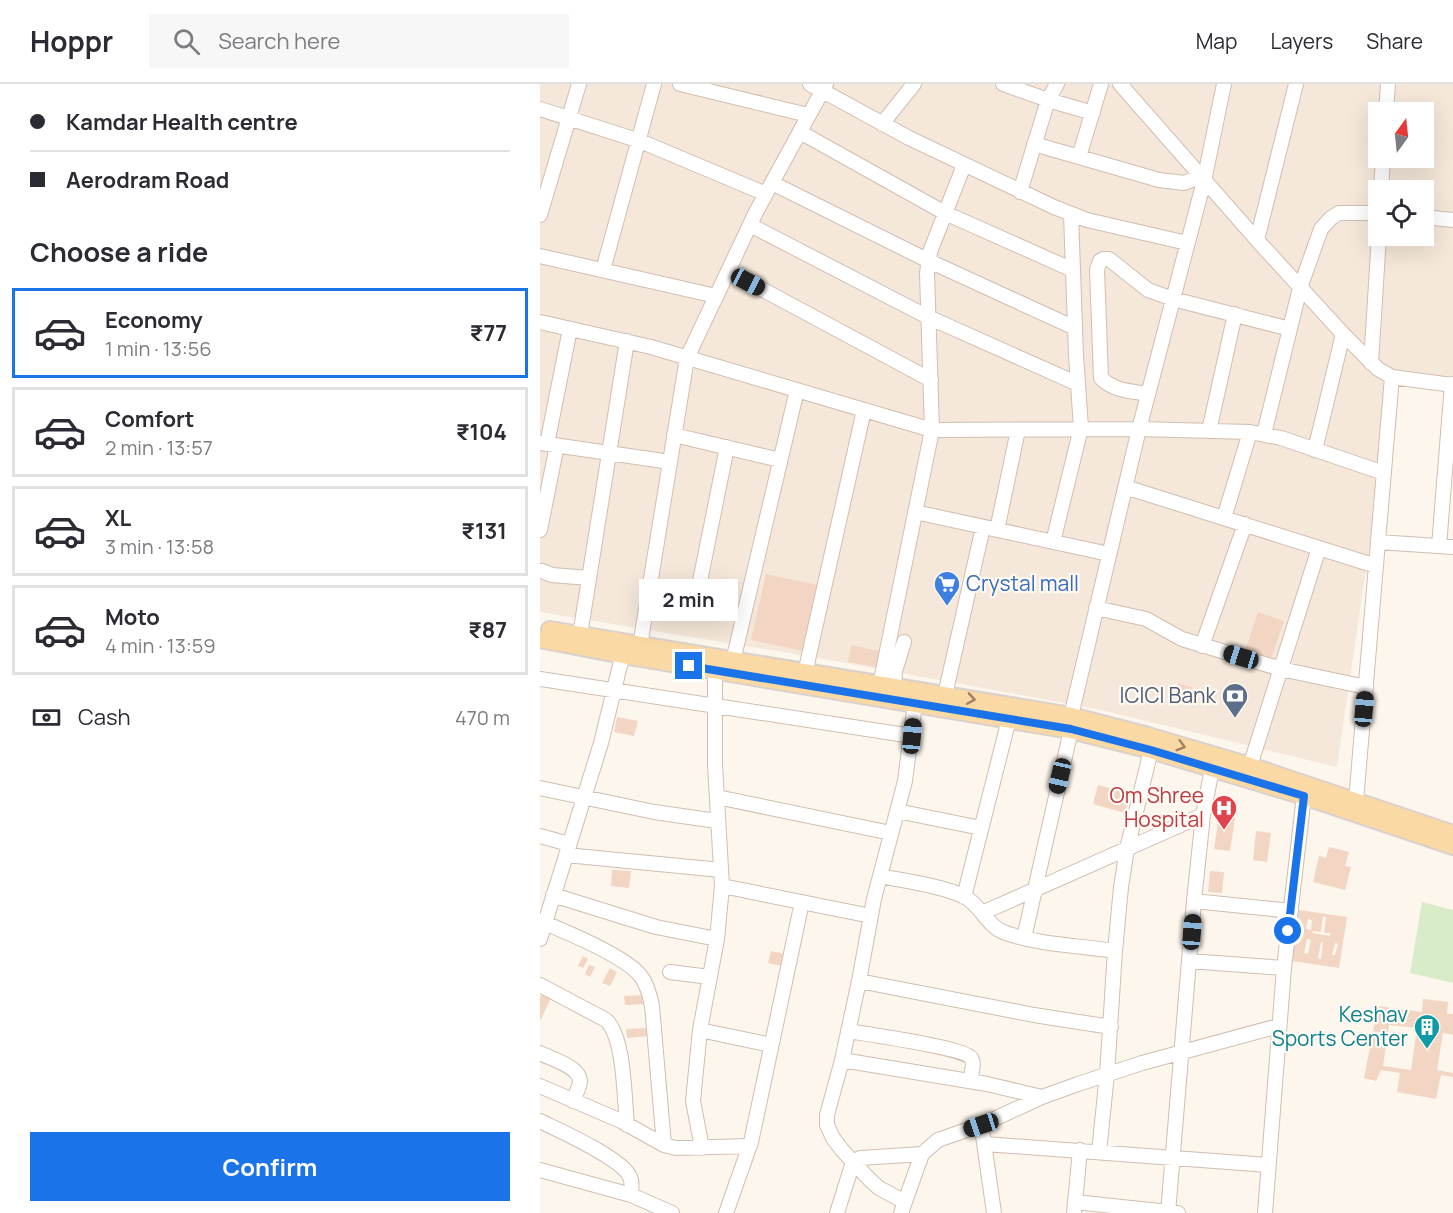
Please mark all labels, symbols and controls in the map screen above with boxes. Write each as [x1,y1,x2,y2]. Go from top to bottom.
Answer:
search box [149,14,569,68]
text: Hoppr [30,22,113,60]
icon: search [170,25,203,58]
text: Search here [218,26,340,56]
text: Map [1196,27,1237,55]
text: Layers [1270,27,1333,55]
text: Share [1366,27,1423,55]
north arrow [1368,102,1434,168]
map controls [1368,102,1434,246]
text: Kamdar Health centre [66,107,298,137]
text: Aerodram Road [66,165,229,195]
button: locate [1368,180,1434,246]
text: Choose a ride [30,233,208,270]
car [728,266,768,298]
text: Economy [105,305,203,335]
icon: car [33,306,87,360]
text: ₹77 [470,318,507,348]
text: 1 min · 13:56 [105,335,212,362]
text: Comfort [105,404,194,434]
icon: car [33,405,87,459]
text: ₹104 [456,417,507,447]
text: 2 min · 13:57 [105,434,213,461]
text: XL [105,503,131,533]
icon: car [33,504,87,558]
text: ₹131 [461,516,507,546]
text: 3 min · 13:58 [105,533,214,560]
supermarket icon: Crystal mall [932,569,962,607]
place label: Crystal mall [966,569,1079,597]
callout: 2 min [640,579,738,621]
text: 2 min [662,586,715,613]
text: Moto [105,602,160,632]
icon: car [33,603,87,657]
text: ₹87 [468,615,507,645]
text: 4 min · 13:59 [105,632,216,659]
car [1221,643,1261,671]
route end [675,652,702,679]
place label: ICICI Bank [1120,681,1217,709]
bank icon: ICICI Bank [1220,681,1250,719]
car [1353,690,1375,728]
one-way arrow [965,692,975,705]
icon: cash [30,701,63,734]
text: Cash [78,702,131,732]
text: 470 m [455,704,510,731]
car [901,717,923,755]
one-way arrow [1175,739,1186,751]
car [1047,756,1073,796]
place label: Om Shree Hospital [1109,781,1204,833]
hospital icon: Om Shree Hospital [1209,793,1239,831]
car [1182,913,1202,951]
route start [1274,917,1301,944]
place label: Keshav Sports Center [1272,1000,1408,1052]
building icon: Keshav Sports Center [1412,1012,1442,1050]
car [961,1111,1001,1139]
button: Confirm [30,1132,510,1201]

